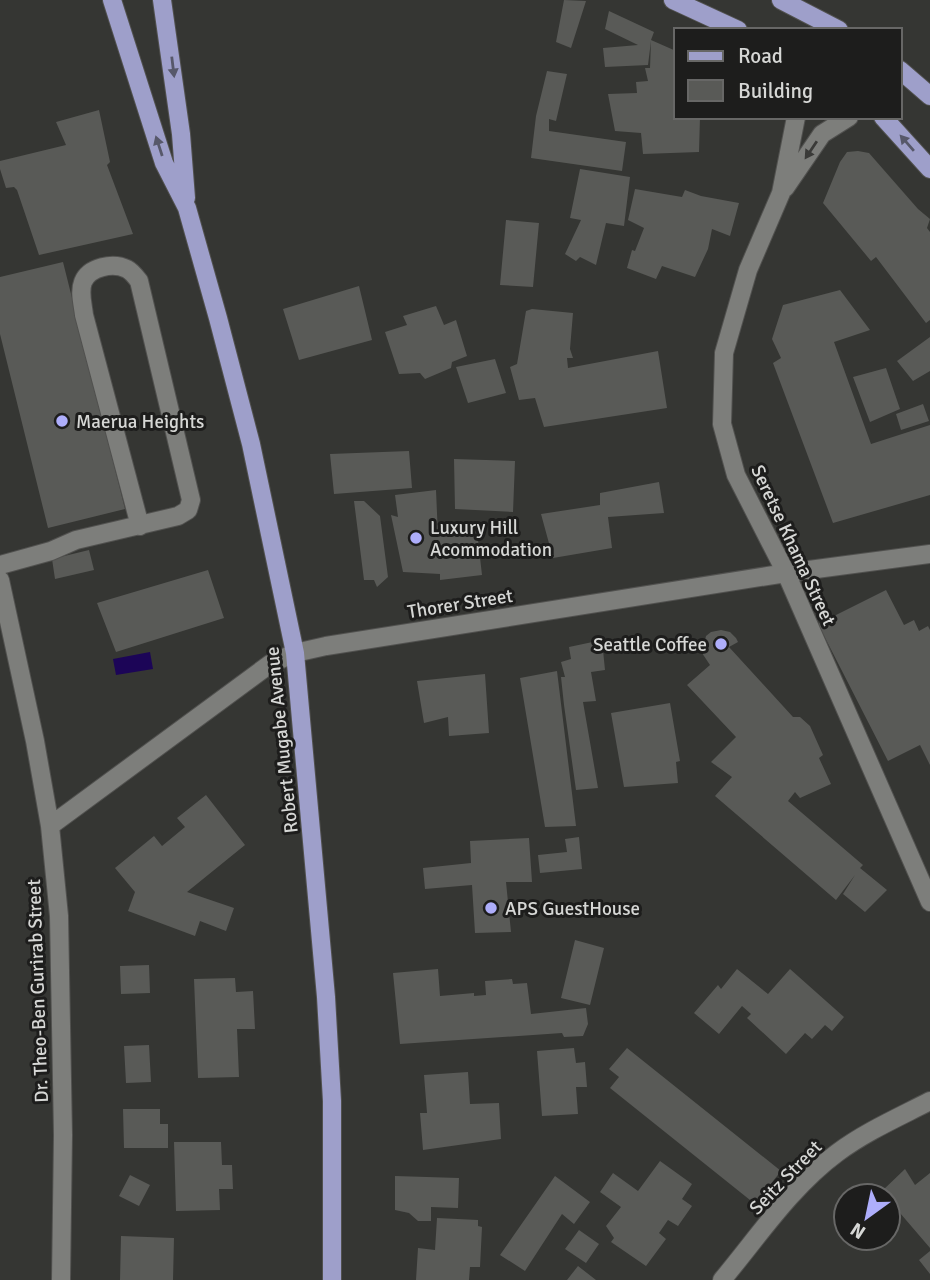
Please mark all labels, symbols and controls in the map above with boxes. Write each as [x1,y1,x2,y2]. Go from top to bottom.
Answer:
legend [674,28,902,119]
text: Road [738,43,783,69]
one-way arrow [167,57,178,79]
text: Building [738,78,813,104]
one-way arrow [899,134,915,152]
one-way arrow [153,135,163,156]
one-way arrow [804,140,817,160]
place label: Maerua Heights [76,410,204,434]
marker: Maerua Heights [54,413,70,429]
street label: Seretse Khama Street [745,461,841,630]
place label: Luxury Hill Acommodation [430,516,552,562]
marker: Luxury Hill Acommodation [408,530,424,546]
street label: Thorer Street [406,584,515,624]
place label: Seattle Coffee [593,633,707,657]
marker: Seattle Coffee [713,636,729,652]
street label: Robert Mugabe Avenue [260,645,304,834]
street label: Dr. Theo-Ben Gurirab Street [22,878,54,1103]
place label: APS GuestHouse [505,897,640,921]
marker: APS GuestHouse [483,900,499,916]
street label: Seitz Street [744,1135,827,1220]
north arrow [832,1182,902,1252]
text: N [846,1217,870,1244]

